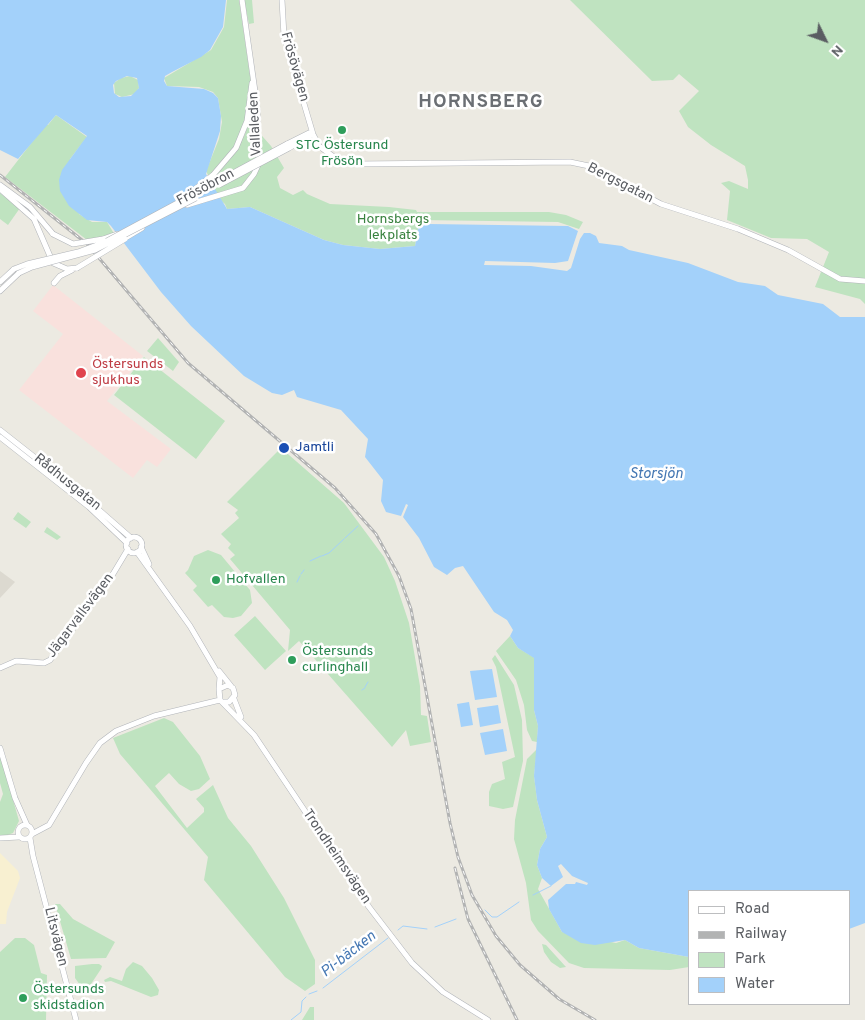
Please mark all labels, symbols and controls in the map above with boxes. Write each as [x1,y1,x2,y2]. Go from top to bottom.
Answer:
north arrow [800,15,850,65]
street label: Frösövägen [276,30,312,104]
text: N [827,41,846,60]
street label: Vallaleden [246,91,266,157]
district label: HORNSBERG [417,92,545,114]
marker: STC Östersund Frösön [336,124,348,136]
place label: STC Östersund Frösön [296,138,388,170]
street label: Bergsgatan [584,160,656,208]
street label: Frösöbron [174,166,238,210]
park label: Hornsbergs lekplats [357,212,429,244]
place label: Östersunds sjukhus [92,357,163,390]
marker: Östersunds sjukhus [74,366,88,380]
place label: Jamtli [295,440,334,456]
marker: Jamtli [277,441,291,455]
street label: Rådhusgatan [30,451,104,515]
water label: Storsjön [629,466,683,484]
street label: Jägarvallsvägen [44,570,118,662]
place label: Hofvallen [226,572,286,588]
marker: Hofvallen [210,574,222,586]
place label: Östersunds curlinghall [302,644,373,676]
marker: Östersunds curlinghall [286,654,298,666]
street label: Trondheimsvägen [298,806,374,908]
legend [688,890,850,1005]
text: Road [735,900,770,919]
street label: Litsvägen [40,906,70,968]
text: Railway [735,925,787,944]
water label: Pi-bäcken [318,928,380,982]
text: Park [735,950,766,969]
text: Water [735,975,774,994]
place label: Östersunds skidstadion [33,982,105,1014]
marker: Östersunds skidstadion [17,992,29,1004]

